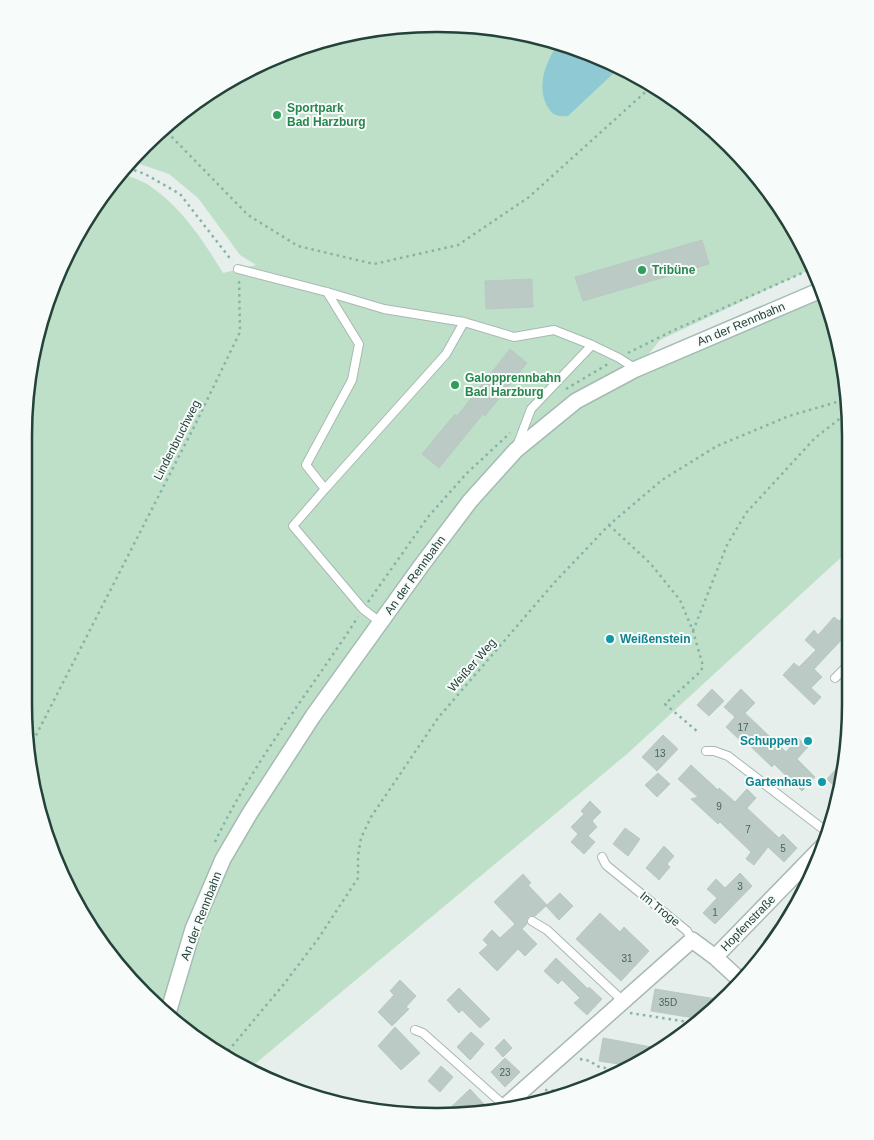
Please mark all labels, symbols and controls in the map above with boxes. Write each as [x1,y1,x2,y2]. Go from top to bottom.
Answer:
place label: Sportpark Bad Harzburg [287,101,366,129]
marker: Sportpark Bad Harzburg [271,109,283,121]
place label: Tribüne [652,263,696,277]
marker: Tribüne [636,264,648,276]
street label: An der Rennbahn [695,299,787,349]
place label: Galopprennbahn Bad Harzburg [465,371,561,399]
marker: Galopprennbahn Bad Harzburg [449,379,461,391]
street label: Lindenbruchweg [151,398,203,482]
street label: An der Rennbahn [382,533,448,617]
place label: Weißenstein [620,632,690,646]
marker: Weißenstein [604,633,616,645]
street label: Weißer Weg [445,635,499,695]
house number: 17 [737,722,749,733]
place label: Schuppen [740,734,798,748]
marker: Schuppen [802,735,814,747]
house number: 13 [654,748,666,759]
place label: Gartenhaus [745,775,812,789]
marker: Gartenhaus [816,776,828,788]
house number: 9 [716,801,722,812]
house number: 7 [745,824,751,835]
house number: 5 [780,843,786,854]
street label: An der Rennbahn [178,870,224,962]
house number: 3 [737,881,743,892]
street label: Im Troge [637,889,683,930]
street label: Hopfenstraße [718,892,779,954]
house number: 1 [712,907,718,918]
house number: 31 [621,953,633,964]
house number: 35D [659,997,677,1008]
house number: 23 [499,1067,511,1078]

